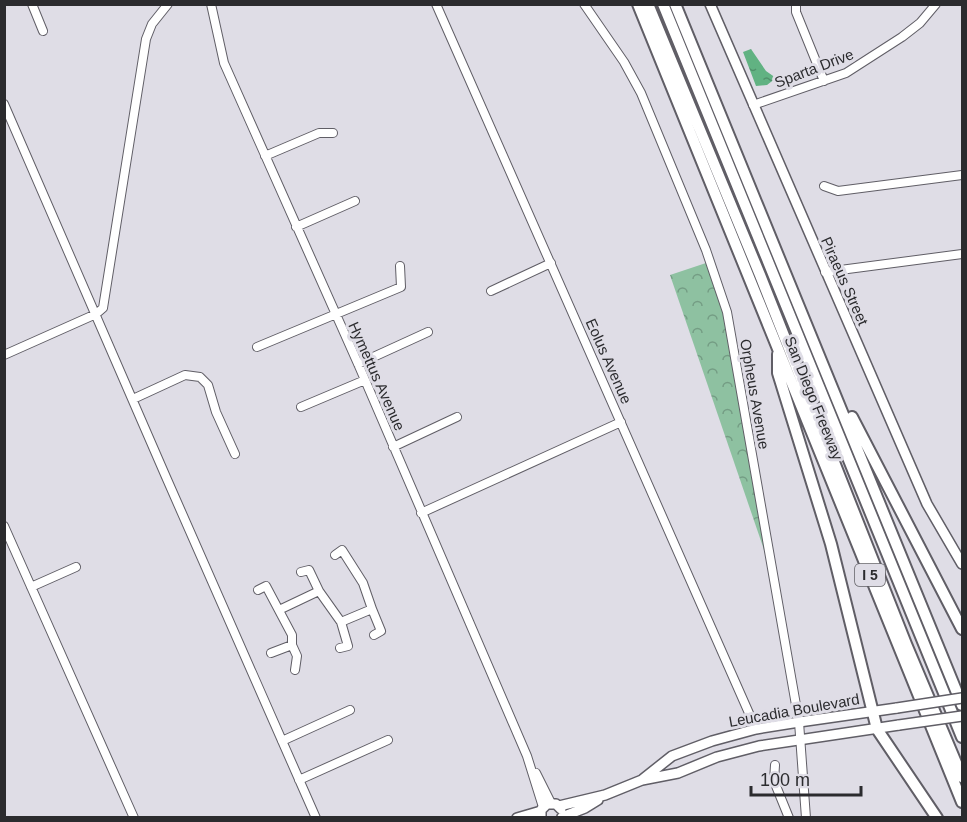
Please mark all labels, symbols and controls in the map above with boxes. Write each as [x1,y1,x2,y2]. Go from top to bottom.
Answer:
street label: Sparta Drive [772,45,856,91]
street label: Piraeus Street [818,234,872,329]
street label: Eolus Avenue [583,316,635,406]
street label: Hymettus Avenue [345,319,409,433]
street label: San Diego Freeway [781,334,847,463]
street label: Orpheus Avenue [737,338,773,450]
road number: I 5 [855,564,885,586]
street label: Leucadia Boulevard [727,690,861,730]
scale bar [751,759,860,797]
text: 100 m [760,770,810,790]

